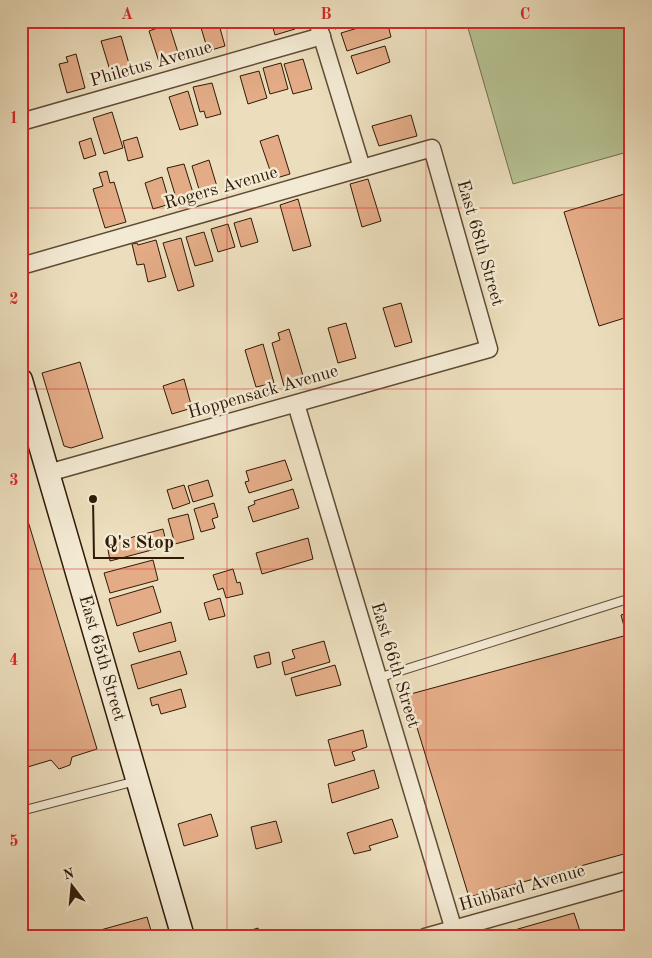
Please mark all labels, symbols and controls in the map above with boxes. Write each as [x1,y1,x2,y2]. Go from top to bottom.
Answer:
text: A [121,7,133,23]
text: B [320,7,332,23]
text: C [520,7,530,23]
street label: Philetus Avenue [88,38,214,90]
text: 1 [9,111,19,127]
street label: Rogers Avenue [162,163,280,213]
street label: East 68th Street [453,178,507,308]
text: 2 [9,292,19,308]
street label: Hoppensack Avenue [186,362,340,422]
text: 3 [9,473,19,489]
callout: Q's Stop [94,524,184,558]
text: Q's Stop [104,534,174,553]
street label: East 65th Street [75,593,129,723]
street label: East 66th Street [367,600,423,730]
text: 4 [9,653,19,669]
text: 5 [9,834,19,850]
north arrow [48,860,98,910]
street label: Hubbard Avenue [457,861,587,915]
text: N [62,866,76,883]

